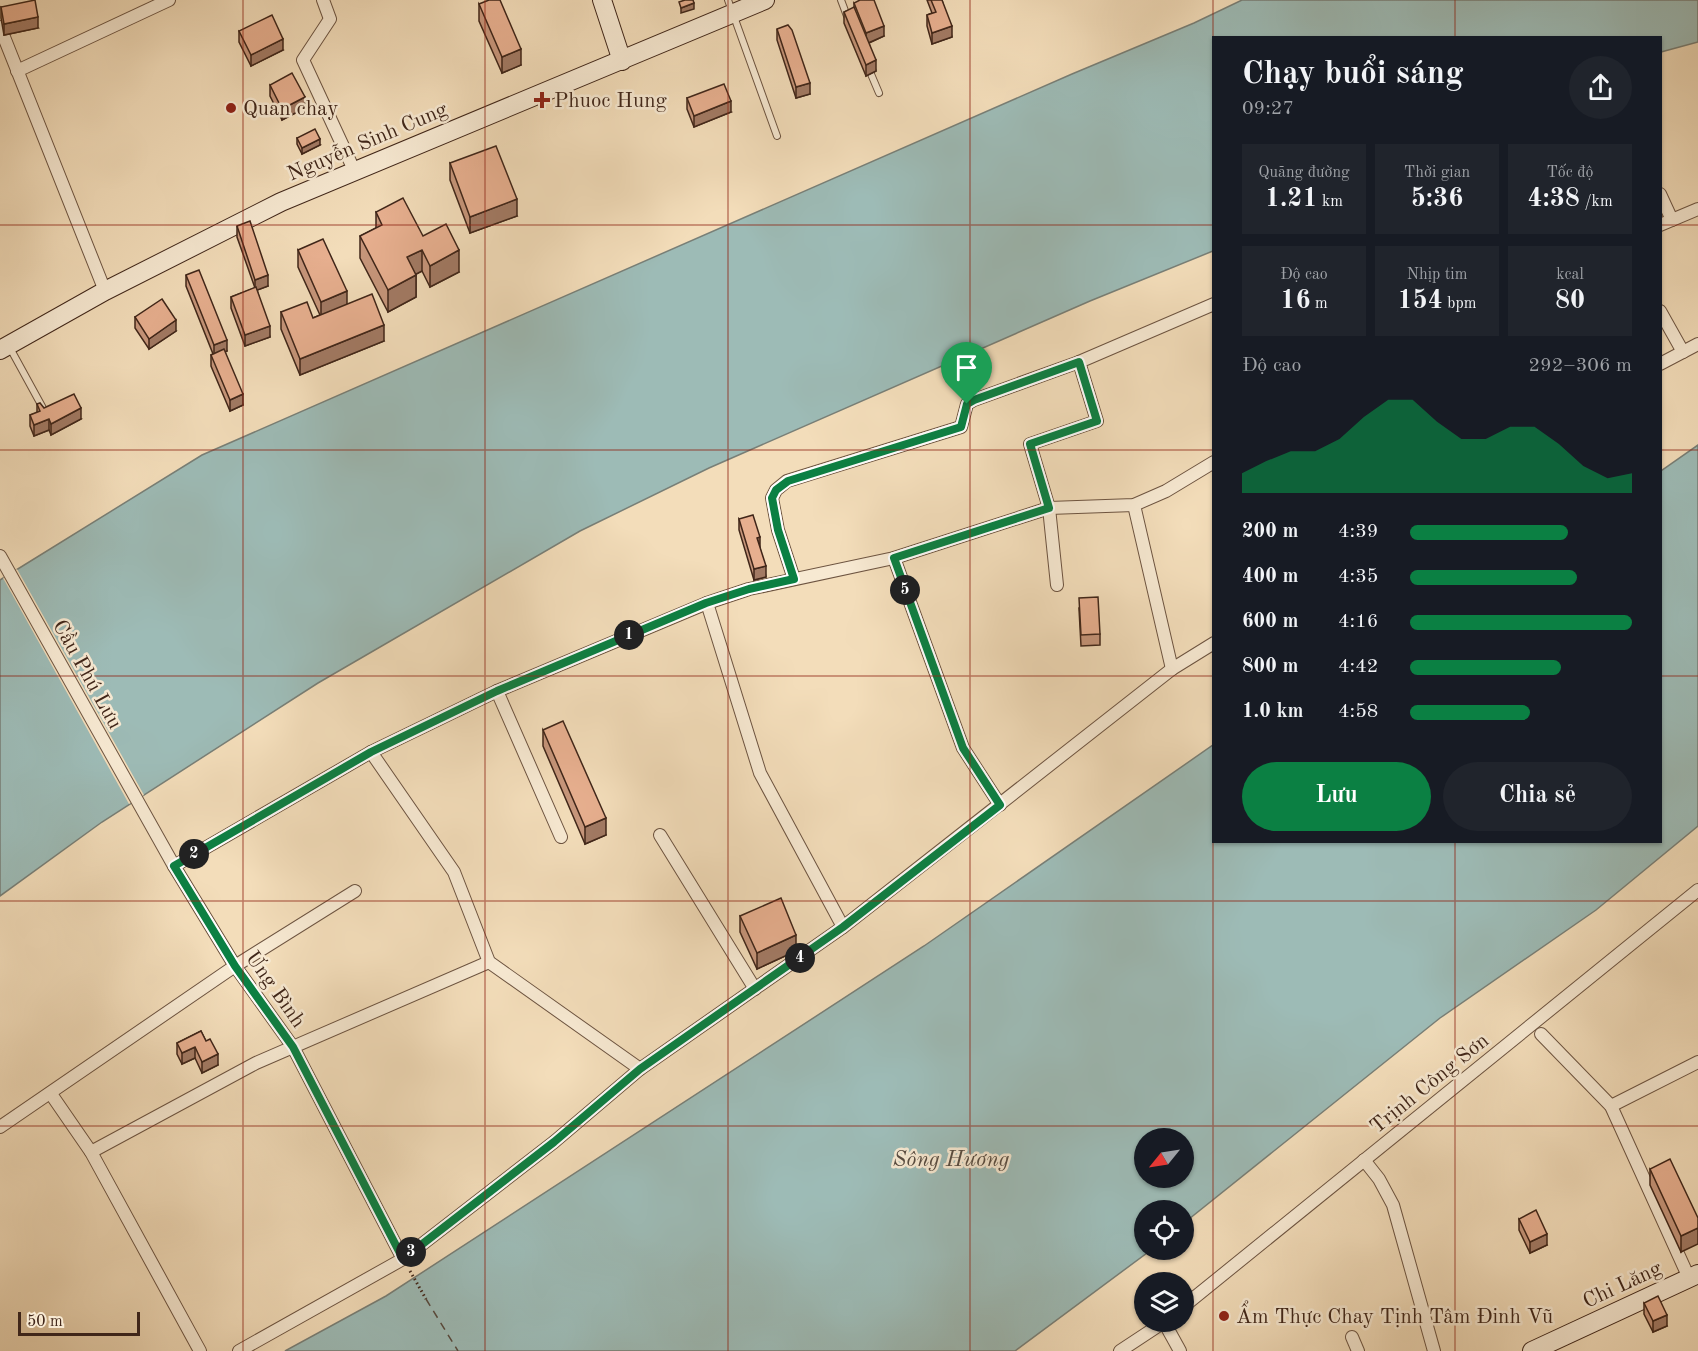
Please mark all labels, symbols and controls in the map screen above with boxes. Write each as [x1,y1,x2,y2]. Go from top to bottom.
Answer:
button: share [1569,56,1632,119]
text: Chạy buổi sáng [1242,58,1463,91]
place label: Phuoc Hung [554,91,667,112]
marker: Phuoc Hung [535,93,549,107]
street label: Nguyễn Sinh Cung [284,97,451,186]
place label: Quan chay [243,99,338,120]
text: 09:27 [1242,99,1294,119]
marker: Quan chay [224,101,238,115]
text: Quãng đường [1258,165,1350,181]
text: Thời gian [1404,165,1470,181]
text: Tốc độ [1546,165,1594,181]
text: 1.21 [1265,186,1318,212]
text: 5:36 [1411,186,1463,212]
text: 4:38 [1527,186,1580,212]
text: km [1318,194,1343,210]
text: /km [1580,194,1613,210]
text: Độ cao [1280,267,1328,283]
text: Nhịp tim [1407,267,1467,283]
text: kcal [1556,267,1584,283]
text: 16 [1280,288,1310,314]
text: 154 [1398,288,1443,314]
text: 80 [1555,288,1585,314]
text: m [1310,296,1328,312]
text: bpm [1443,296,1476,312]
pin [941,342,992,404]
icon: arrive [950,351,983,384]
text: Độ cao [1242,356,1301,376]
text: 292–306 m [1529,356,1632,376]
text: 200 m [1242,522,1298,542]
text: 4:39 [1338,522,1378,542]
text: 400 m [1242,567,1298,587]
text: 4:35 [1338,567,1378,587]
pin: 5 [890,575,920,605]
text: 5 [900,582,910,598]
text: 600 m [1242,612,1298,632]
text: 4:16 [1338,612,1378,632]
street label: Cầu Phú Lưu [48,616,127,733]
pin: 1 [614,620,644,650]
text: 1 [624,627,634,643]
text: 800 m [1242,657,1298,677]
text: 4:42 [1338,657,1378,677]
text: 1.0 km [1242,702,1304,722]
text: 4:58 [1338,702,1378,722]
button: Lưu [1242,762,1431,831]
button: Chia sẻ [1443,762,1632,831]
pin: 2 [179,839,209,869]
text: 2 [189,846,199,862]
pin: 4 [785,943,815,973]
street label: Ưng Bình [241,947,310,1032]
text: 4 [795,950,805,966]
street label: Trịnh Công Sơn [1367,1030,1493,1138]
north arrow [1134,1128,1194,1188]
map controls [1134,1128,1194,1332]
water label: Sông Hương [893,1149,1010,1171]
button: locate [1134,1200,1194,1260]
pin: 3 [396,1237,426,1267]
text: 3 [406,1244,416,1260]
street label: Chi Lăng [1580,1258,1666,1313]
button: layers [1134,1272,1194,1332]
place label: Ẩm Thực Chay Tịnh Tâm Đinh Vũ [1236,1300,1553,1328]
scale bar [18,1309,140,1336]
marker: Ẩm Thực Chay Tịnh Tâm Đinh Vũ [1217,1309,1231,1323]
text: 50 m [27,1314,63,1330]

